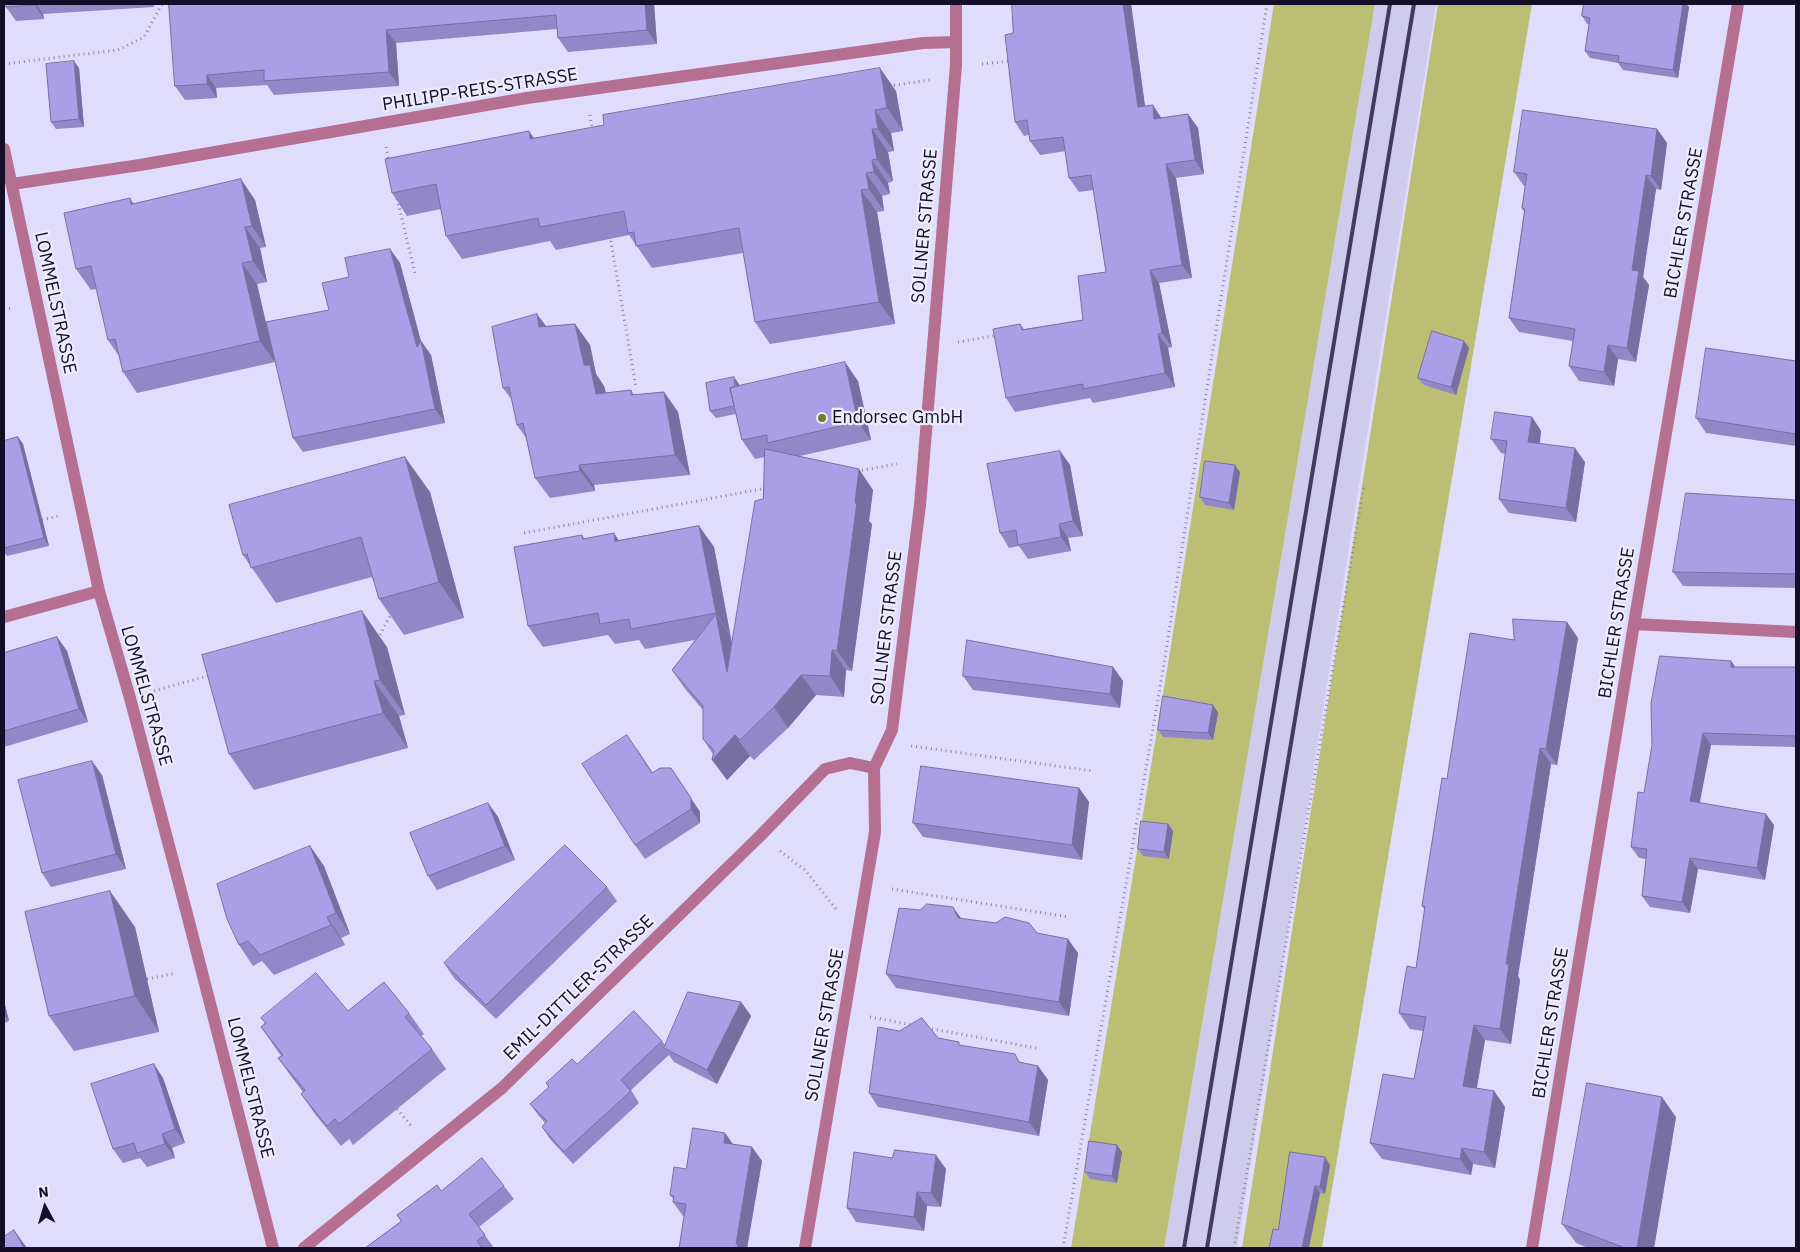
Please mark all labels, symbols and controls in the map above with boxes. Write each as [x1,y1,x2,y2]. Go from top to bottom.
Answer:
street label: PHILIPP-REIS-STRASSE [381,64,579,116]
street label: BICHLER STRASSE [1660,146,1708,300]
street label: SOLLNER STRASSE [907,148,943,304]
street label: LOMMELSTRASSE [29,230,81,376]
place label: Endorsec GmbH [832,407,963,429]
marker: Endorsec GmbH [816,412,828,424]
street label: BICHLER STRASSE [1594,546,1640,700]
street label: SOLLNER STRASSE [867,550,907,706]
street label: LOMMELSTRASSE [116,623,176,769]
street label: EMIL-DITTLER-STRASSE [499,911,659,1065]
street label: BICHLER STRASSE [1528,946,1574,1100]
street label: SOLLNER STRASSE [801,947,849,1103]
street label: LOMMELSTRASSE [222,1015,278,1161]
north arrow [20,1182,70,1232]
text: N [37,1183,49,1202]

